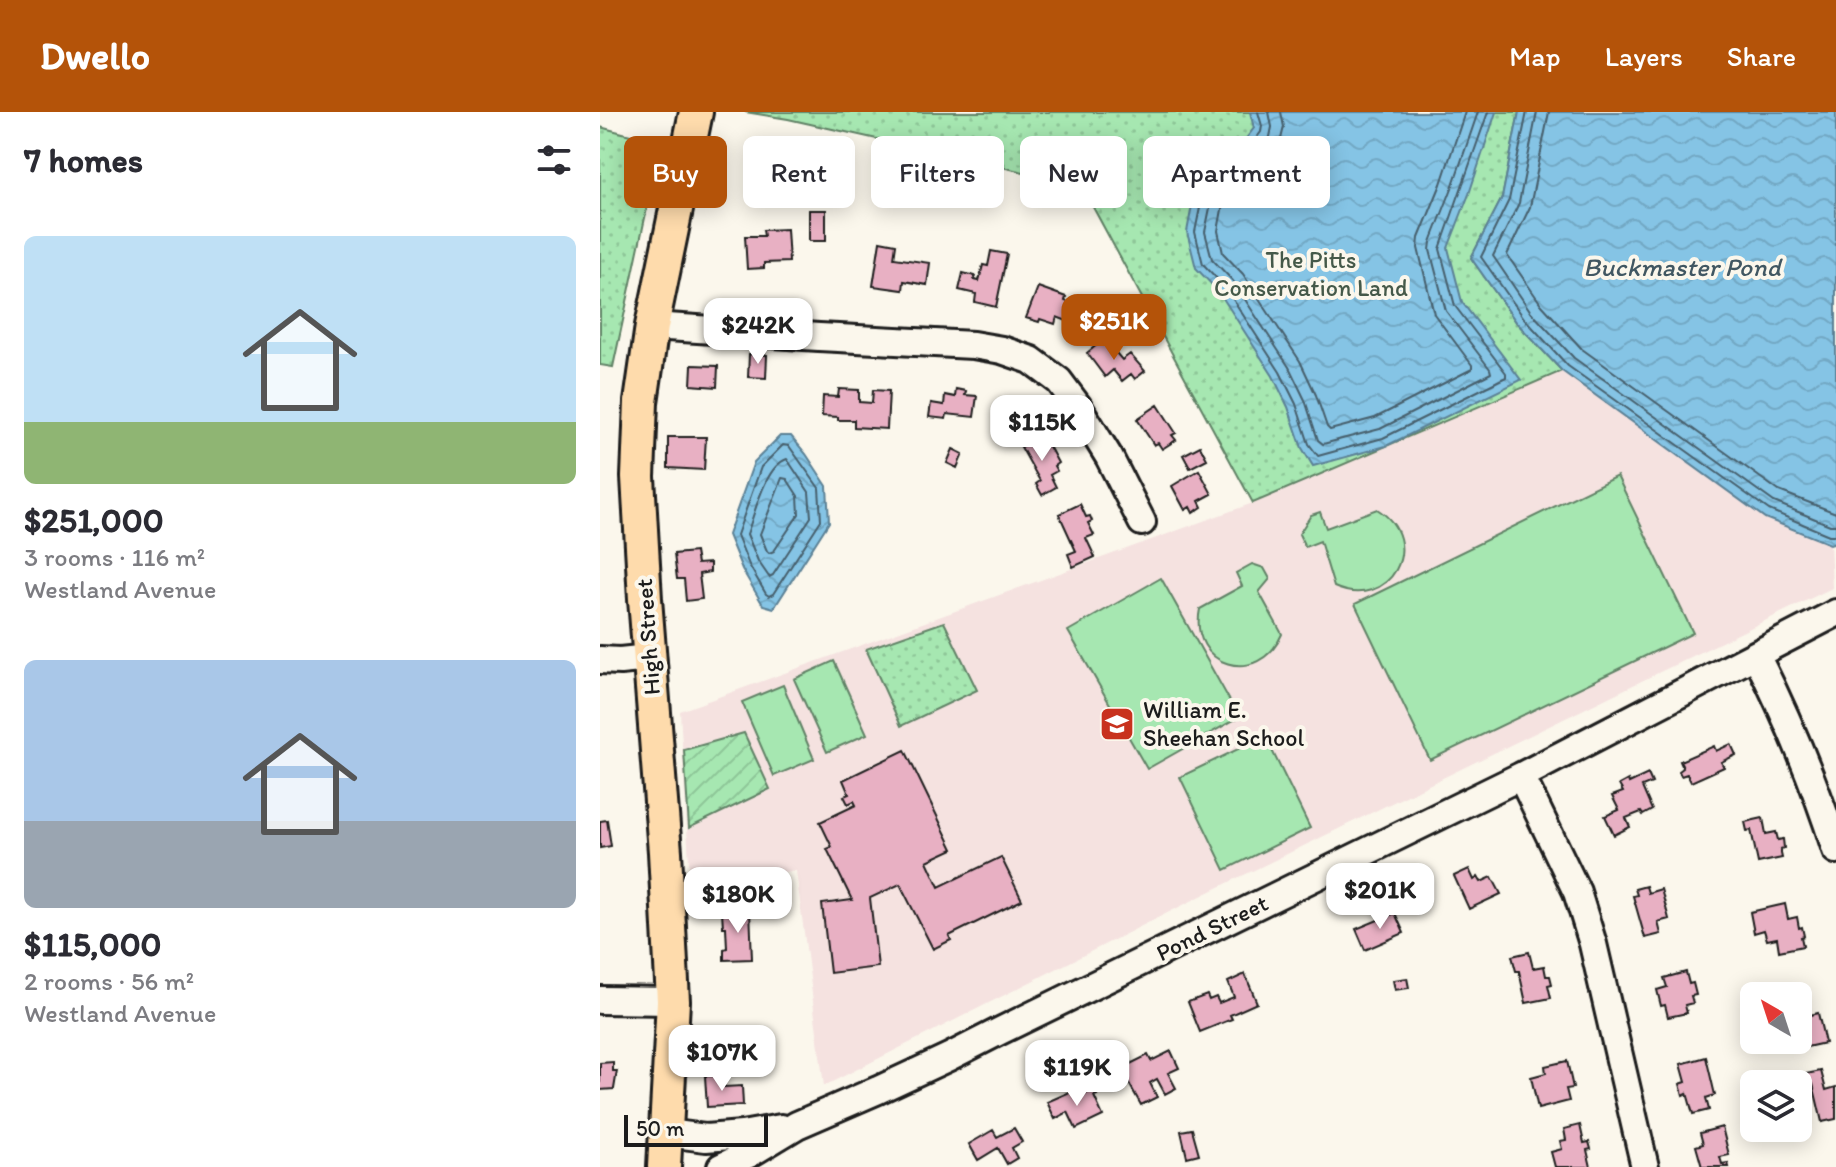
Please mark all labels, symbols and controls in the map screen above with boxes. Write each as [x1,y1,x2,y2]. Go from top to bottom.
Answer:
text: Dwello [40,33,150,79]
text: Map [1509,39,1561,73]
text: Layers [1605,39,1683,73]
text: Share [1727,39,1796,73]
chip: Buy [624,136,727,208]
chip: Rent [743,136,855,208]
chip: Filters [871,136,1004,208]
chip: New [1020,136,1127,208]
chip: Apartment [1143,136,1330,208]
icon: filters [532,138,576,182]
text: 7 homes [24,140,143,181]
park label: The Pitts Conservation Land [1214,245,1408,302]
water label: Buckmaster Pond [1583,251,1784,283]
icon: home [228,288,372,432]
pin: $251K [1058,294,1170,362]
pin: $242K [702,298,814,366]
text: $251K [1079,304,1149,336]
text: $242K [722,308,794,340]
pin: $115K [986,395,1098,463]
text: $115K [1008,405,1076,437]
text: $251,000 [24,500,164,541]
text: 3 rooms · 116 m² [24,541,205,573]
text: Westland Avenue [24,573,216,605]
street label: High Street [629,578,666,696]
place label: William E. Sheehan School [1143,695,1304,752]
school or university icon: William E. Sheehan School [1098,705,1136,743]
icon: home [228,712,372,856]
pin: $201K [1324,863,1436,931]
pin: $180K [682,867,794,935]
text: $201K [1344,873,1416,905]
text: $180K [702,877,774,909]
street label: Pond Street [1151,888,1273,967]
text: $115,000 [24,924,162,965]
text: 2 rooms · 56 m² [24,965,194,997]
north arrow [1740,982,1812,1054]
map controls [1740,982,1812,1142]
text: Westland Avenue [24,997,216,1029]
pin: $107K [666,1025,778,1093]
text: $107K [687,1035,757,1067]
pin: $119K [1021,1040,1133,1108]
text: $119K [1043,1050,1111,1082]
button: layers [1740,1070,1812,1142]
scale bar [624,1111,768,1147]
text: 50 m [636,1115,685,1142]

